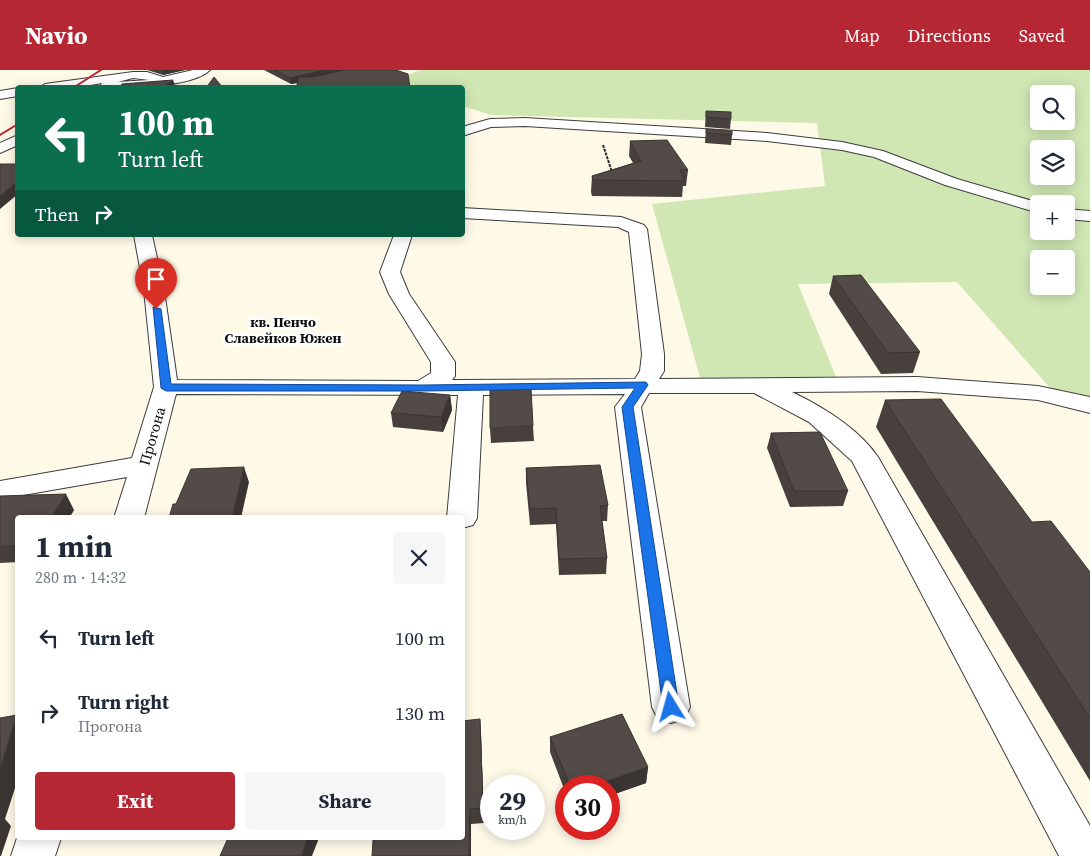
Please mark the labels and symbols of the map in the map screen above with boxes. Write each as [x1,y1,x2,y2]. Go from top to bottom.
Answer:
pin [135,258,177,309]
district label: кв. Пенчо Славейков Южен [224,312,342,348]
street label: Прогона [134,404,170,468]
position arrow [644,680,696,732]
speed limit sign: 30 [555,775,620,840]

